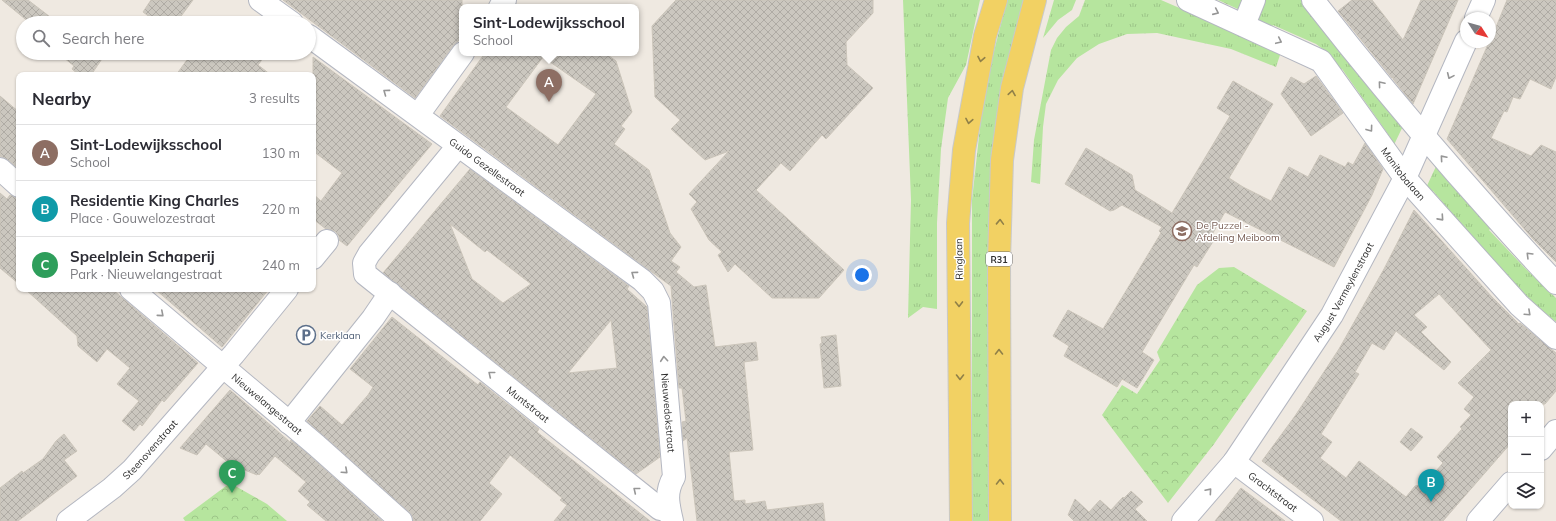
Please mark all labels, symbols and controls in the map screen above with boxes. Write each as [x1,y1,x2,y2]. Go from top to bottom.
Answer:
popup [459,4,639,56]
one-way arrow [1212,7,1219,15]
north arrow [1460,12,1496,48]
text: Sint-Lodewijksschool [473,13,625,32]
search box [16,16,316,60]
icon: search [30,27,52,49]
text: Search here [62,29,144,48]
text: School [473,32,513,48]
one-way arrow [1275,36,1283,44]
one-way arrow [977,56,985,62]
pin: A [536,69,562,102]
one-way arrow [1447,72,1455,80]
one-way arrow [1378,82,1385,89]
text: Nearby [32,88,91,109]
one-way arrow [383,89,390,97]
text: 3 results [249,90,300,106]
one-way arrow [1007,90,1016,96]
one-way arrow [966,118,974,124]
one-way arrow [1365,124,1372,131]
text: Sint-Lodewijksschool [70,135,222,154]
street label: Guido Gezellestraat [447,135,528,199]
text: A [40,145,50,161]
text: 130 m [262,145,300,161]
street label: Manitobalaan [1378,145,1428,203]
text: School [70,154,110,170]
one-way arrow [1440,155,1447,162]
text: Residentie King Charles [70,191,239,210]
text: B [41,201,49,217]
text: 220 m [262,201,300,217]
text: Place · Gouwelozestraat [70,210,215,226]
one-way arrow [1436,213,1443,220]
one-way arrow [996,219,1005,225]
place label: De Puzzel - Afdeling Meiboom [1196,219,1280,244]
school or university icon: De Puzzel - Afdeling Meiboom [1171,220,1193,242]
street label: Ringlaan [952,238,966,280]
street label: August Vermeylenstraat [1310,240,1376,344]
text: Speelplein Schaperij [70,247,215,266]
road number: R31 [986,252,1012,266]
one-way arrow [1526,252,1534,260]
text: C [41,257,49,273]
text: 240 m [262,257,300,273]
your location [852,265,872,285]
text: Park · Nieuwelangestraat [70,266,222,282]
one-way arrow [631,272,638,279]
one-way arrow [955,301,963,307]
one-way arrow [1524,309,1531,316]
one-way arrow [156,310,164,317]
parking icon: Kerklaan [295,324,317,346]
place label: Kerklaan [320,329,361,342]
one-way arrow [995,349,1003,355]
one-way arrow [660,356,669,362]
street label: Nieuwelangestraat [229,370,305,438]
one-way arrow [489,371,496,378]
street label: Nieuwedokstraat [659,373,678,453]
one-way arrow [956,374,964,380]
street label: Muntstraat [504,383,553,425]
map controls [1508,401,1544,509]
button: + [1508,401,1544,437]
street label: Steenovenstraat [119,416,180,482]
button: − [1508,437,1544,473]
pin: C [219,460,245,493]
one-way arrow [340,467,348,474]
street label: Grachtstraat [1246,469,1301,515]
pin: B [1418,469,1444,502]
button: layers [1508,473,1544,509]
one-way arrow [996,479,1004,485]
one-way arrow [634,488,641,495]
one-way arrow [1204,489,1211,496]

